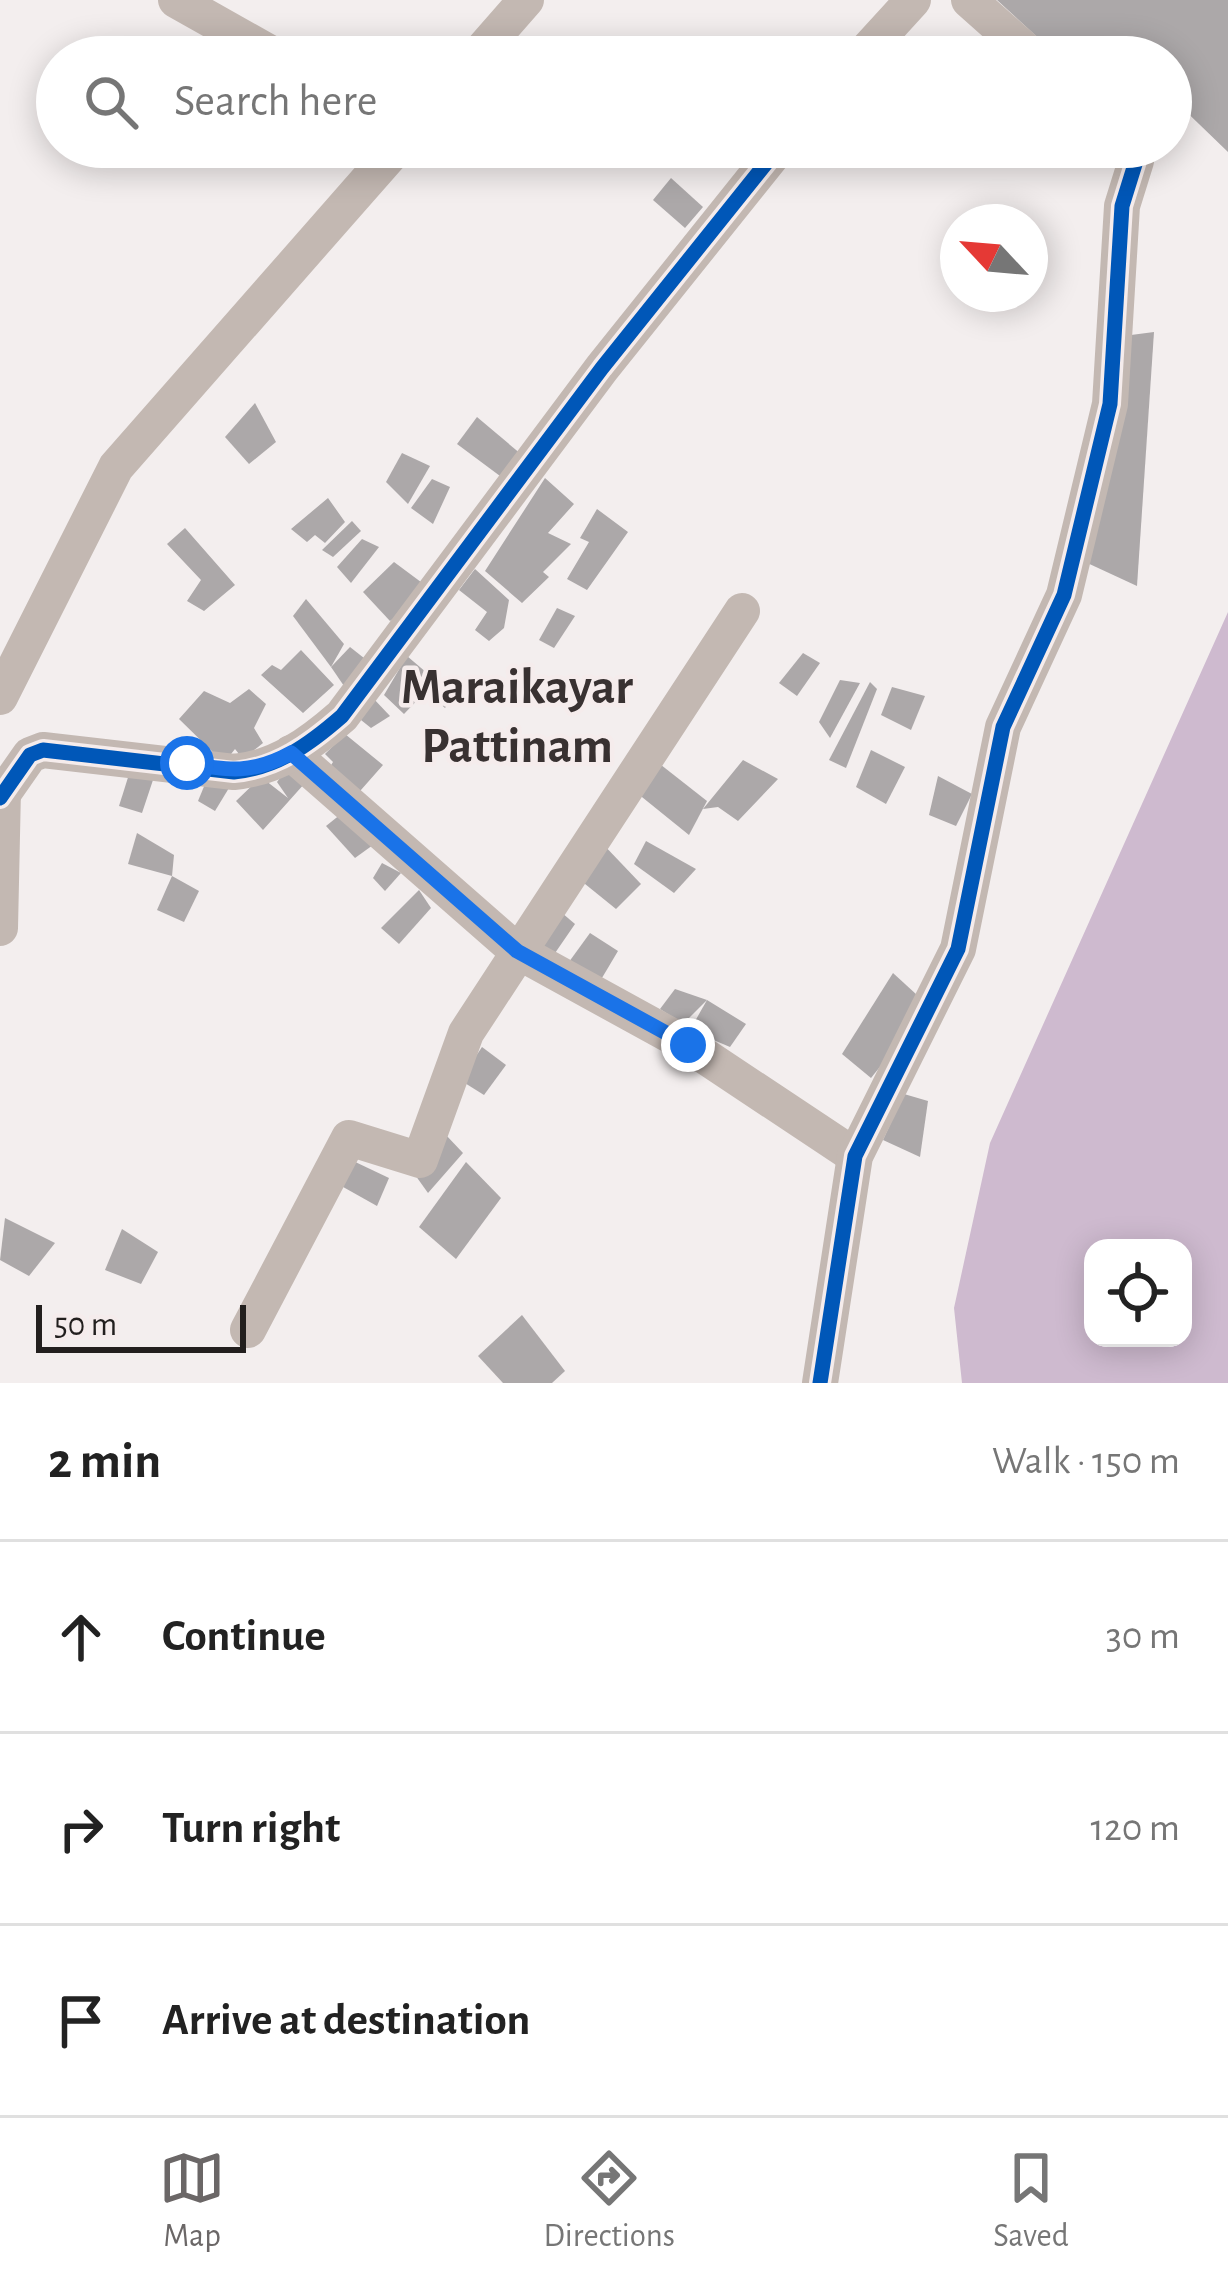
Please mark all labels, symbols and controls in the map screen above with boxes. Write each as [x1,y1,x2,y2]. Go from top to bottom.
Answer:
search box [36,36,1192,168]
icon: search [78,69,144,135]
text: Search here [174,79,377,124]
north arrow [940,204,1048,312]
district label: Maraikayar Pattinam [401,662,633,772]
route start [160,736,214,790]
route end [661,1018,715,1072]
map controls [1084,1239,1192,1347]
button: locate [1084,1239,1192,1347]
scale bar [36,1299,246,1352]
text: 50 m [54,1309,117,1342]
text: 2 min [48,1436,161,1487]
text: Walk · 150 m [992,1442,1180,1481]
icon: ahead [48,1604,114,1670]
text: Continue [162,1614,326,1659]
text: 30 m [1106,1617,1180,1656]
icon: right [48,1796,114,1862]
text: Turn right [162,1806,340,1851]
text: 120 m [1091,1809,1180,1848]
icon: arrive [48,1988,114,2054]
text: Arrive at destination [162,1998,530,2043]
tab: Map [159,2145,225,2257]
tab: Directions [543,2145,675,2257]
tab: Saved [993,2145,1069,2257]

